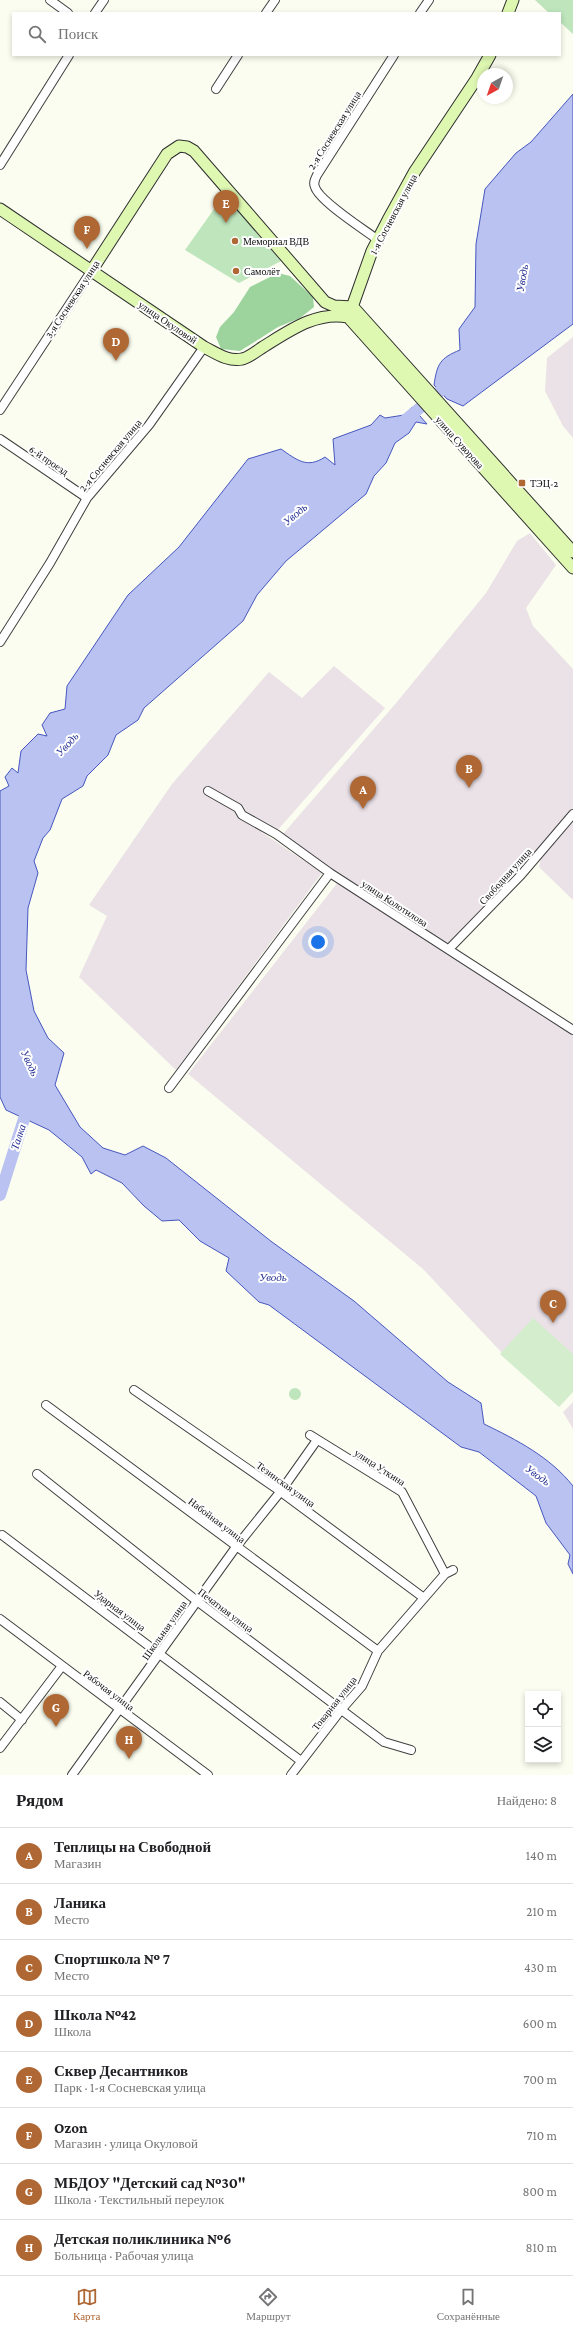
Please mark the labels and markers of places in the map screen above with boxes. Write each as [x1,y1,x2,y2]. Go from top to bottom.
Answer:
pin: E [213,190,239,223]
pin: F [74,216,100,249]
marker: Мемориал ВДВ [230,236,240,246]
place label: Мемориал ВДВ [243,236,309,247]
marker: Самолёт [231,266,241,276]
place label: Самолёт [244,266,281,277]
pin: D [103,328,129,361]
marker: ТЭЦ-2 [517,478,527,488]
place label: ТЭЦ-2 [530,478,558,489]
pin: B [456,755,482,788]
pin: A [350,776,376,809]
pin: C [540,1290,566,1323]
pin: G [43,1694,69,1727]
pin: H [116,1726,142,1759]

